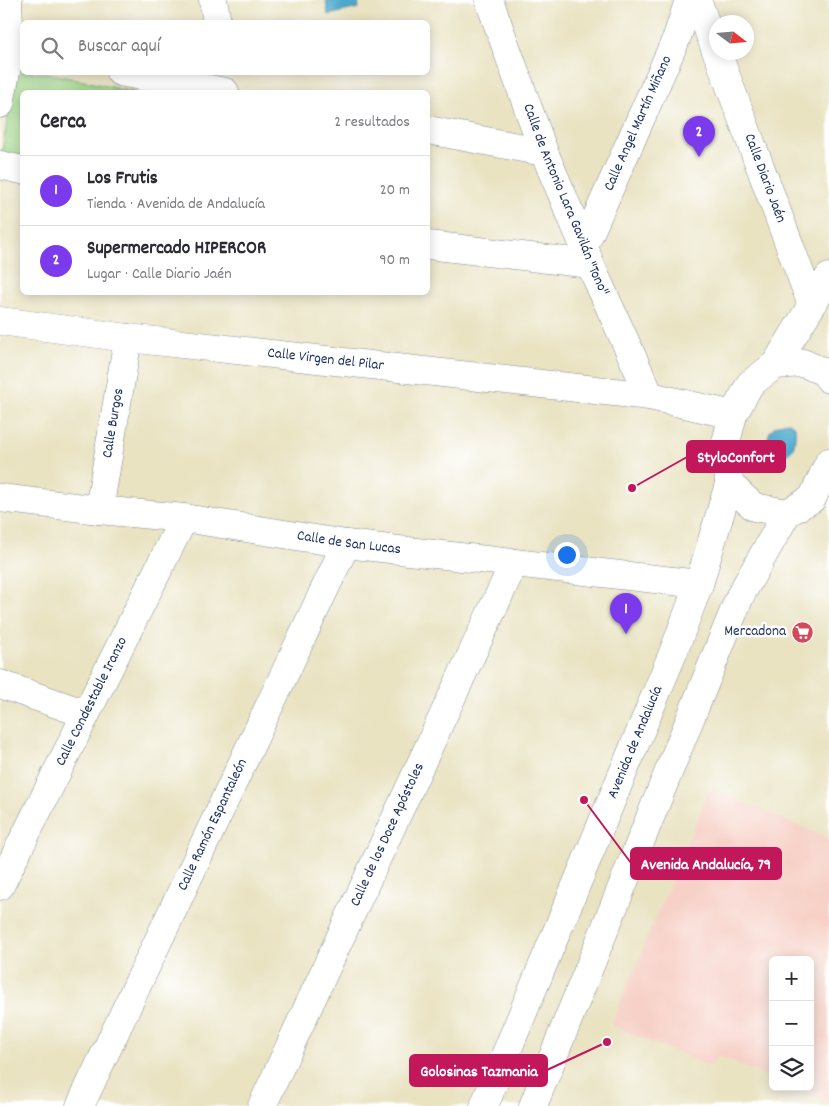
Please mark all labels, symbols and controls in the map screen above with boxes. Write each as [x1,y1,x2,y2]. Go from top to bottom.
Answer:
north arrow [709,15,754,60]
search box [20,20,430,75]
icon: search [38,34,66,62]
text: Buscar aquí [78,34,160,61]
street label: Calle Angel Martín Miñano [599,52,678,195]
street label: Calle de Antonio Lara Gavilán "Tono" [516,101,614,300]
text: Cerca [40,108,86,138]
text: 2 resultados [334,111,410,134]
pin: 2 [683,116,715,157]
street label: Calle Diario Jaén [738,131,791,226]
text: Los Frutis [87,166,158,193]
text: 1 [54,179,58,202]
text: 20 m [380,179,410,202]
text: Tienda · Avenida de Andalucía [87,193,265,216]
text: Supermercado HIPERCOR [87,236,266,263]
text: 2 [53,249,60,272]
text: 90 m [379,249,410,272]
text: Lugar · Calle Diario Jaén [87,263,232,286]
street label: Calle Virgen del Pilar [266,343,386,377]
street label: Calle Burgos [97,387,130,460]
callout: StyloConfort [687,441,785,472]
text: StyloConfort [697,447,775,470]
street label: Calle de San Lucas [295,525,402,561]
your location [554,542,580,568]
pin: 1 [610,593,642,634]
supermarket icon: Mercadona [790,620,814,644]
place label: Mercadona [724,621,787,643]
street label: Calle Condestable Iranzo [51,633,134,770]
street label: Avenida de Andalucía [602,682,669,802]
street label: Calle Ramón Espantaleón [172,755,254,895]
street label: Calle de los Doce Apóstoles [345,759,431,910]
callout: Avenida Andalucía, 79 [631,848,781,879]
text: Avenida Andalucía, 79 [641,854,771,877]
map controls [769,956,814,1091]
button: + [769,956,814,1001]
button: − [769,1001,814,1046]
button: layers [769,1046,814,1091]
callout: Golosinas Tazmania [410,1055,547,1086]
text: Golosinas Tazmania [420,1061,539,1084]

